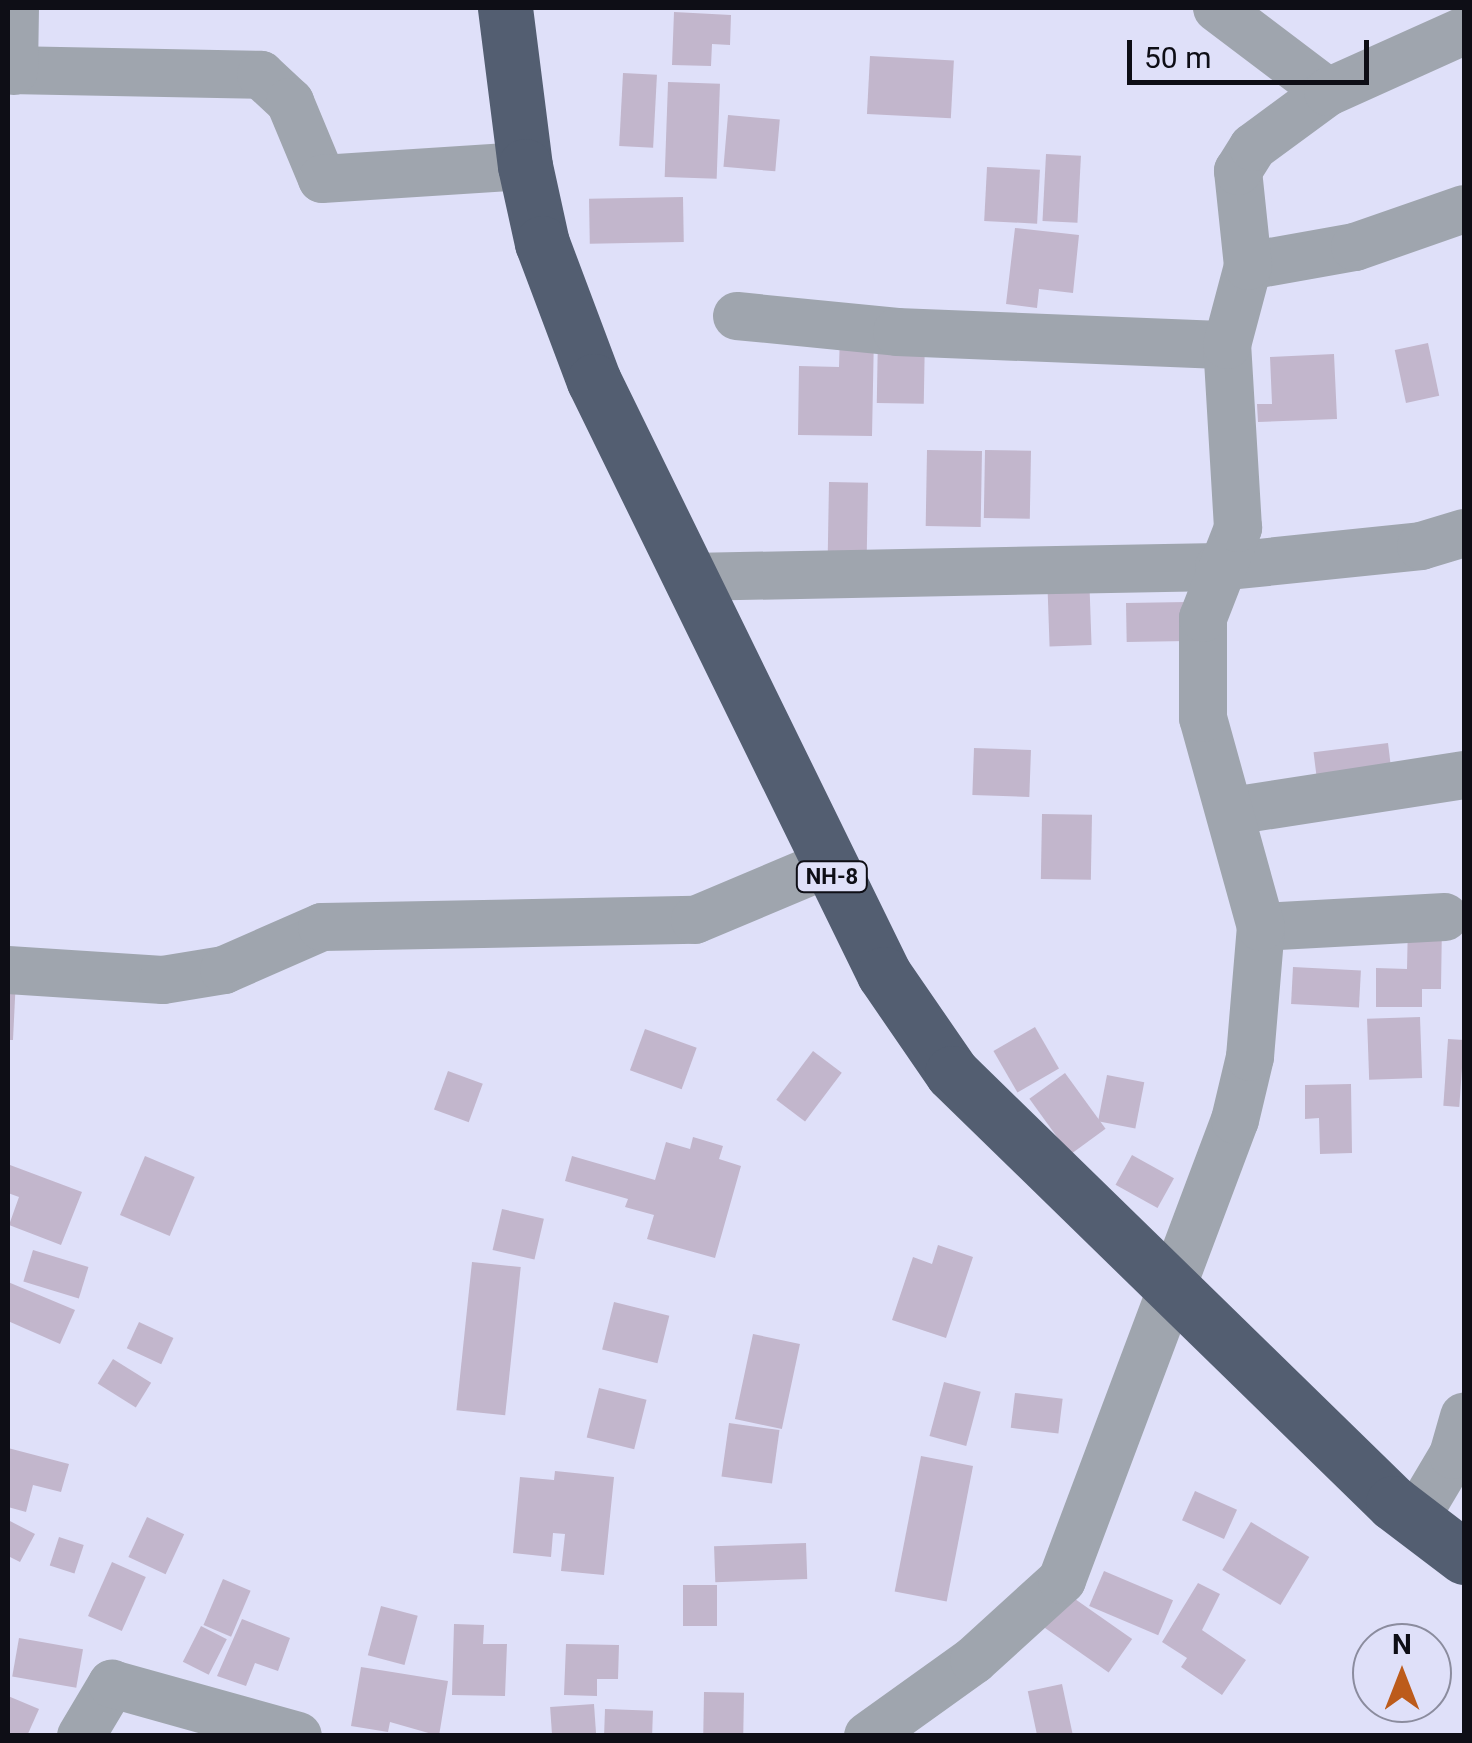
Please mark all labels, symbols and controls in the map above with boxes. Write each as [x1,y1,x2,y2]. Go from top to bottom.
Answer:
scale bar [1132,20,1374,82]
text: 50 m [1144,40,1211,75]
road number: NH-8 [794,860,870,894]
north arrow [1352,1623,1452,1723]
text: N [1392,1628,1412,1661]

